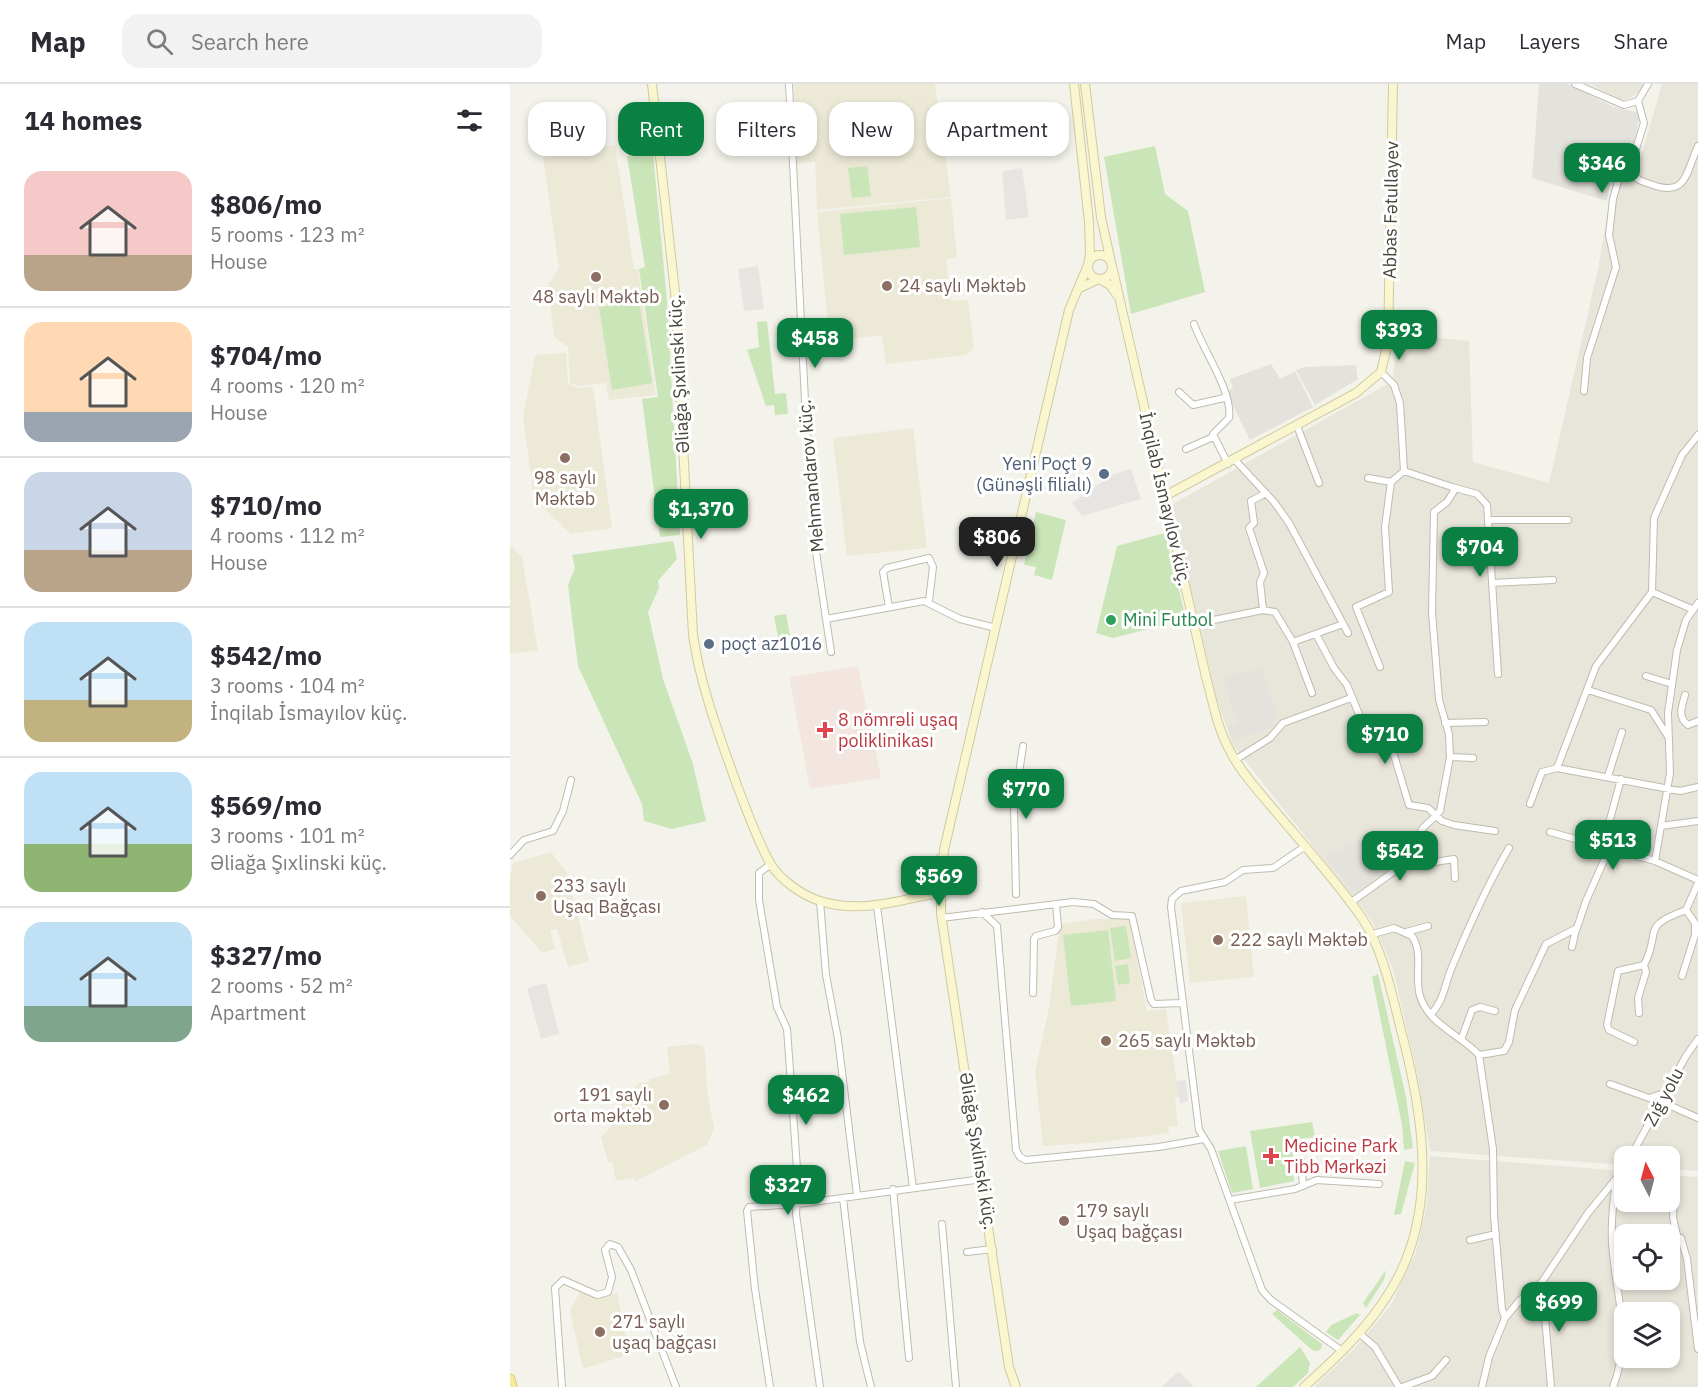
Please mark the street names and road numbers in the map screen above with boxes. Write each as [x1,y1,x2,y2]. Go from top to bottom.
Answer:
street label: Abbas Fətullayev [1378,141,1403,279]
street label: Əliağa Şıxlinski küç. [663,294,694,454]
street label: Mehmandarov küç. [792,399,829,553]
street label: İnqilab İsmayılov küç. [1134,410,1197,588]
street label: Zığ yolu [1639,1064,1688,1130]
street label: Əliağa Şıxlinski küç. [955,1070,1002,1231]

